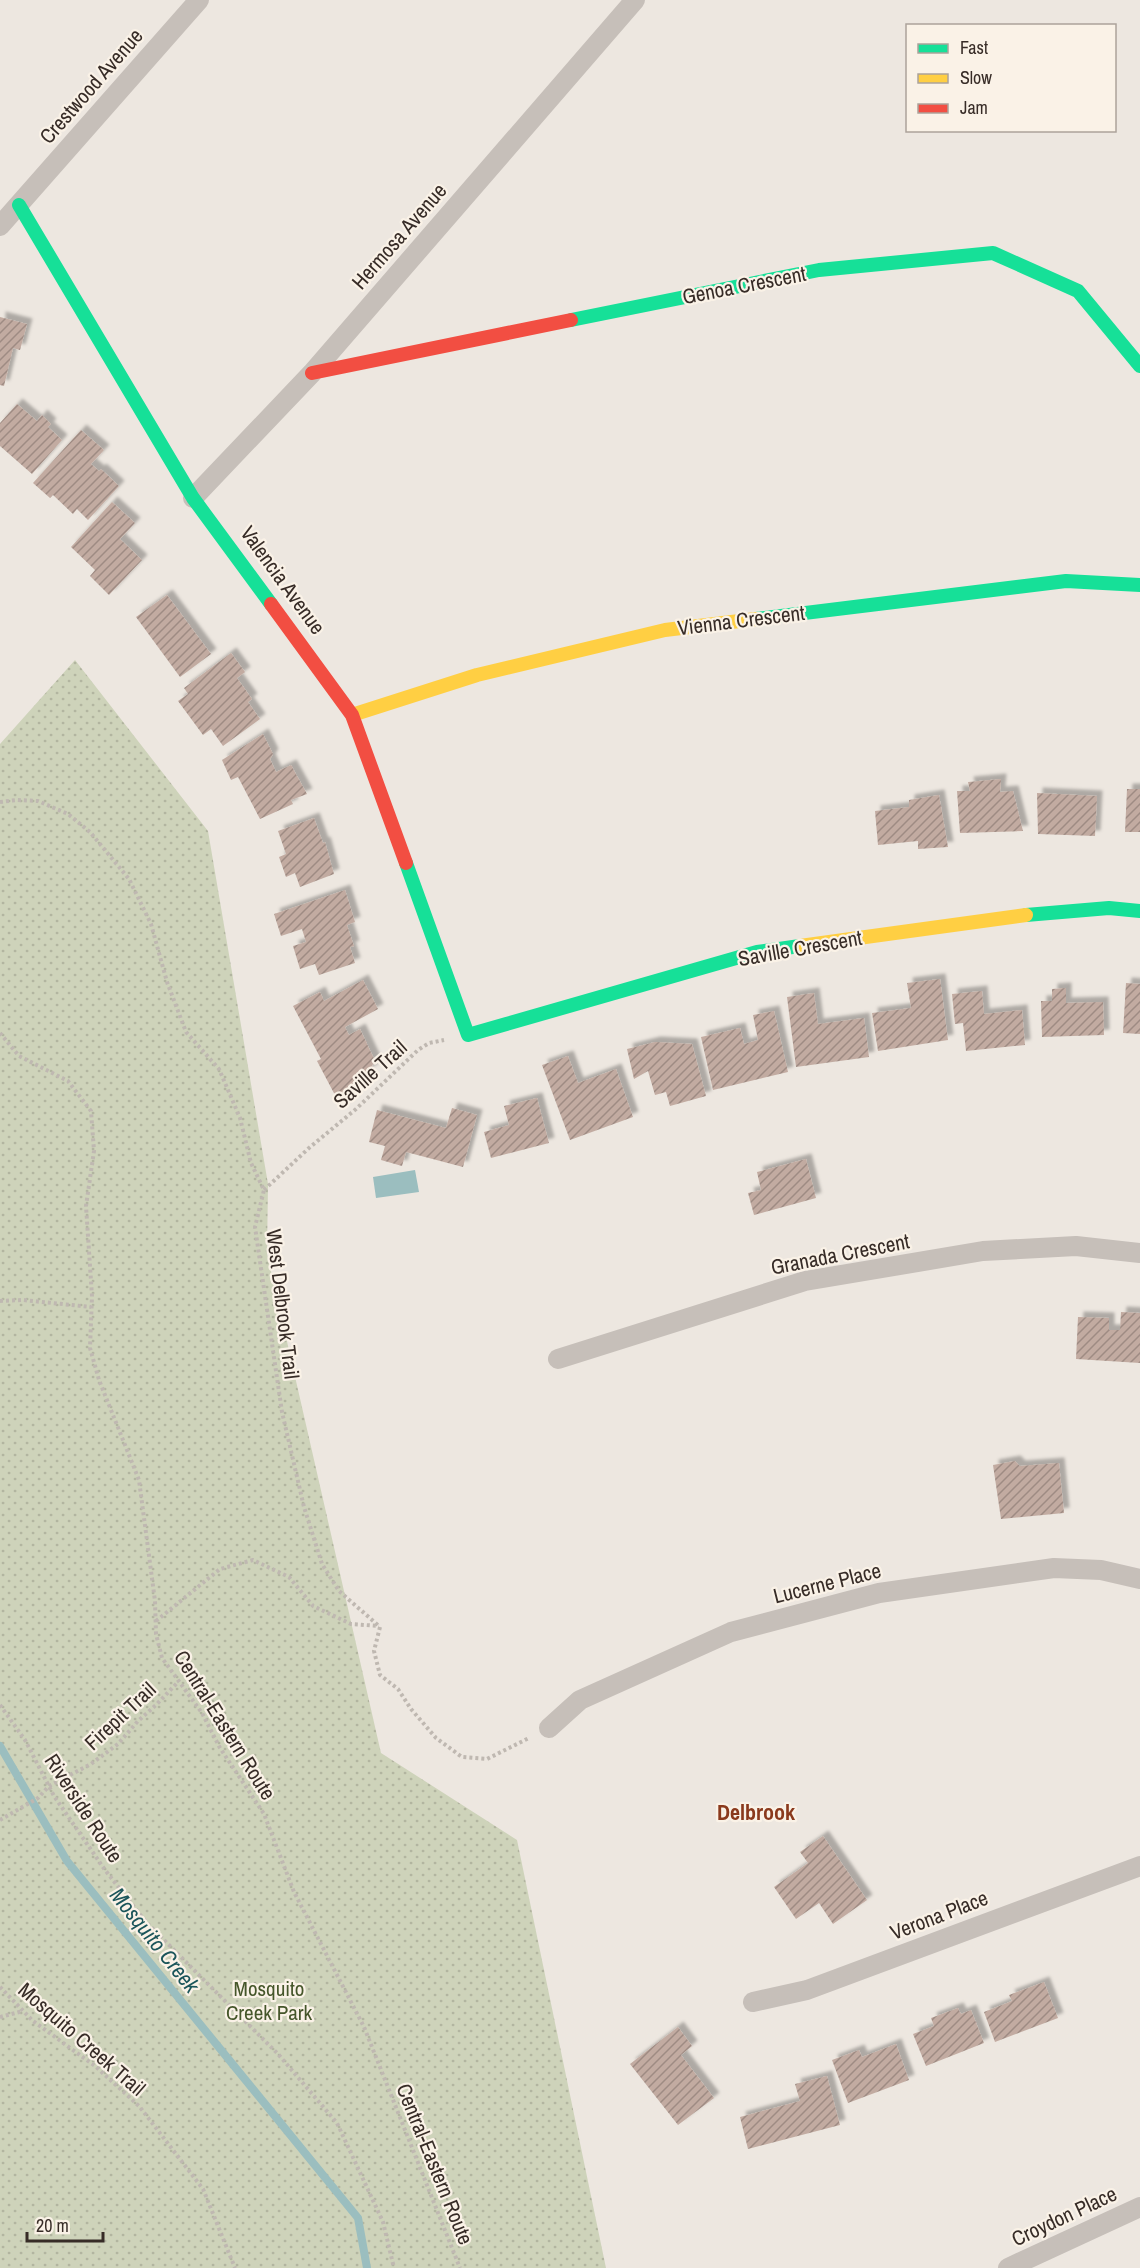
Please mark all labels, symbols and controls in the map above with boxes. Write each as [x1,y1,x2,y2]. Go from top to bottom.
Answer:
street label: Crestwood Avenue [33,22,149,150]
legend [906,24,1116,132]
text: Fast [960,35,988,60]
text: Slow [960,65,992,90]
text: Jam [960,95,988,120]
street label: Hermosa Avenue [345,177,453,295]
street label: Genoa Crescent [680,259,809,311]
street label: Valencia Avenue [234,520,332,640]
street label: Vienna Crescent [676,598,806,642]
street label: Saville Crescent [736,923,864,973]
street label: Saville Trail [327,1033,413,1115]
street label: Granada Crescent [768,1226,912,1282]
street label: West Delbrook Trail [259,1227,307,1381]
street label: Lucerne Place [770,1556,884,1610]
street label: Central-Eastern Route [167,1645,283,1805]
street label: Firepit Trail [78,1675,162,1757]
street label: Riverside Route [38,1748,130,1868]
district label: Delbrook [717,1797,796,1827]
water label: Mosquito Creek [103,1881,207,2000]
street label: Verona Place [886,1883,992,1947]
park label: Mosquito Creek Park [226,1974,312,2027]
street label: Mosquito Creek Trail [12,1976,152,2102]
street label: Central-Eastern Route [389,2079,481,2249]
street label: Croydon Place [1007,2179,1121,2253]
scale bar [27,2205,104,2243]
text: 20 m [36,2213,69,2238]

